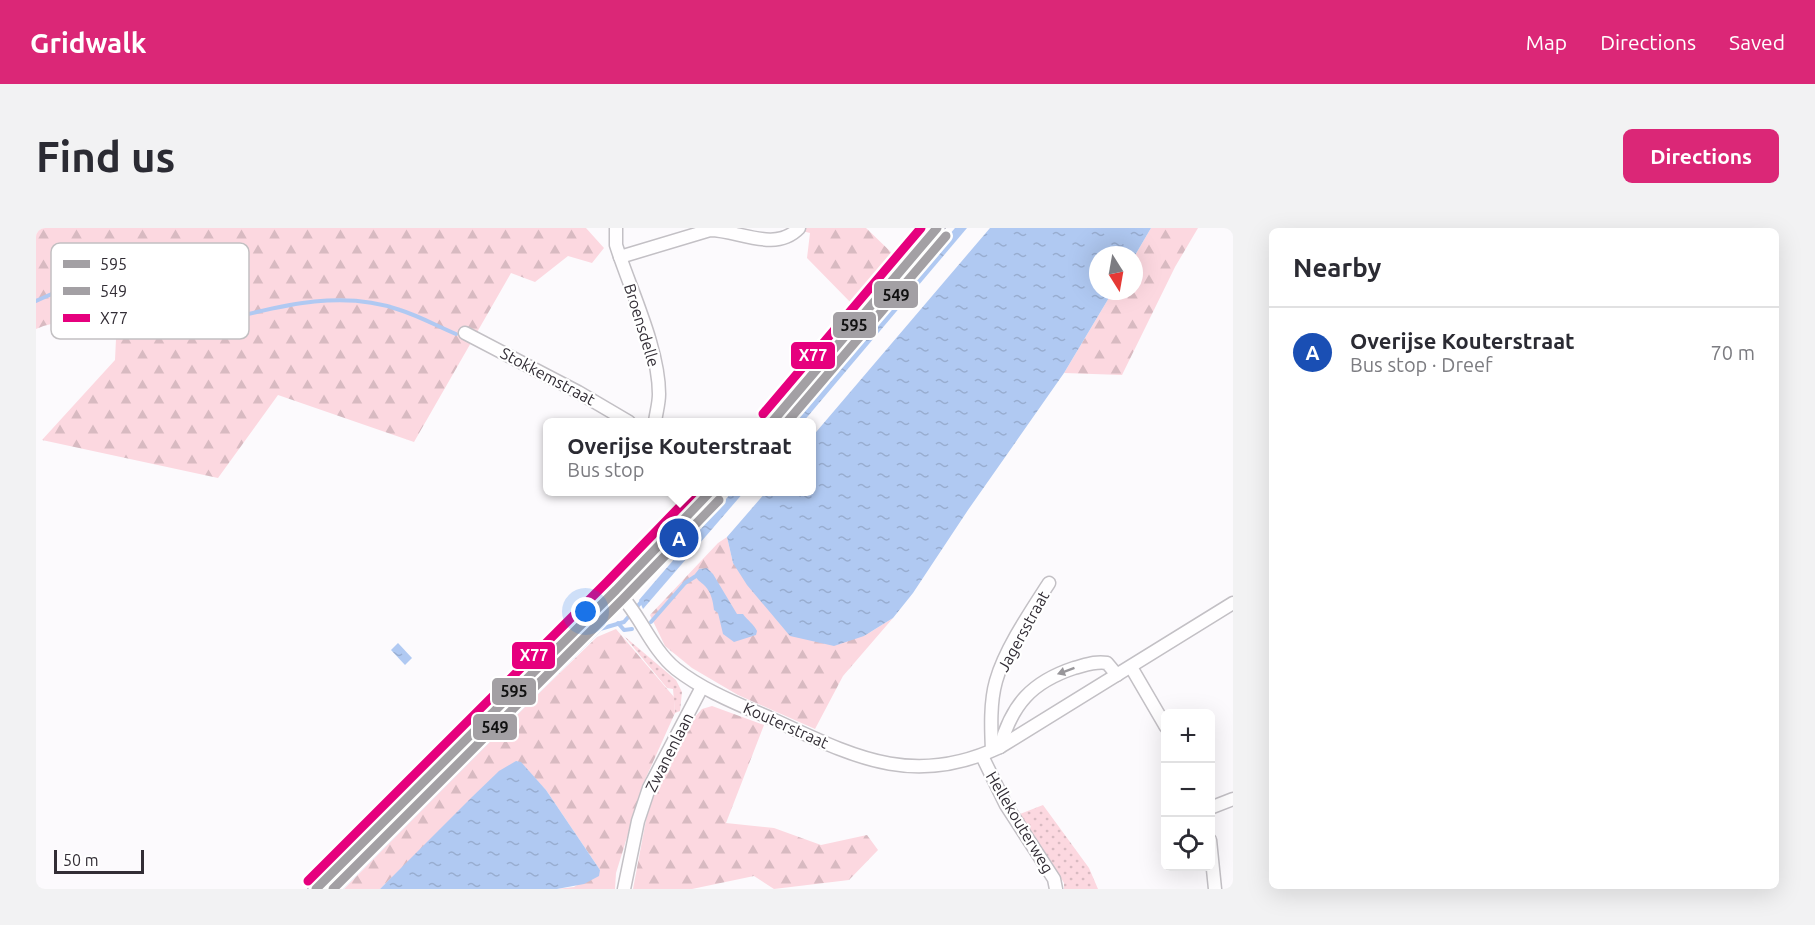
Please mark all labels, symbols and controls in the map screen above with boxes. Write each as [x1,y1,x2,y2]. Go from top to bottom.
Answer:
text: Gridwalk [30,27,147,58]
text: Map [1526,30,1567,54]
text: Directions [1600,30,1696,54]
text: Saved [1729,30,1785,54]
button: Directions [1623,129,1779,183]
text: Find us [36,133,175,180]
legend [51,243,249,339]
north arrow [1089,246,1143,300]
text: Nearby [1293,253,1381,282]
text: 595 [100,255,127,273]
line badge: 549 [873,280,919,309]
street label: Broensdelle [621,281,663,369]
text: 549 [100,282,127,300]
text: 549 [882,286,910,304]
text: X77 [100,309,128,327]
line badge: 595 [832,311,877,339]
text: 595 [840,316,868,334]
text: Overijse Kouterstraat [1350,328,1575,353]
line badge: X77 [790,341,836,370]
text: A [1305,341,1320,364]
text: 70 m [1711,341,1755,364]
street label: Stokkemstraat [498,344,599,409]
text: X77 [799,346,827,364]
text: Bus stop · Dreef [1350,353,1493,376]
popup [543,418,816,496]
text: Overijse Kouterstraat [567,433,792,458]
text: Bus stop [567,458,644,481]
pin: A [660,516,698,560]
street label: Jagersstraat [994,587,1053,674]
your location [571,597,600,626]
line badge: X77 [511,641,556,670]
text: X77 [520,646,548,664]
one-way arrow [1057,667,1075,677]
line badge: 595 [491,677,537,706]
text: 595 [500,682,528,700]
street label: Kouterstraat [741,698,832,752]
street label: Zwanenlaan [641,709,697,795]
map controls [1161,709,1215,871]
button: + [1161,709,1215,763]
line badge: 549 [472,713,518,741]
text: 549 [481,718,509,736]
button: − [1161,763,1215,817]
street label: Hellekouterweg [983,768,1057,876]
button: locate [1161,817,1215,871]
scale bar [54,847,144,874]
text: 50 m [63,851,99,869]

